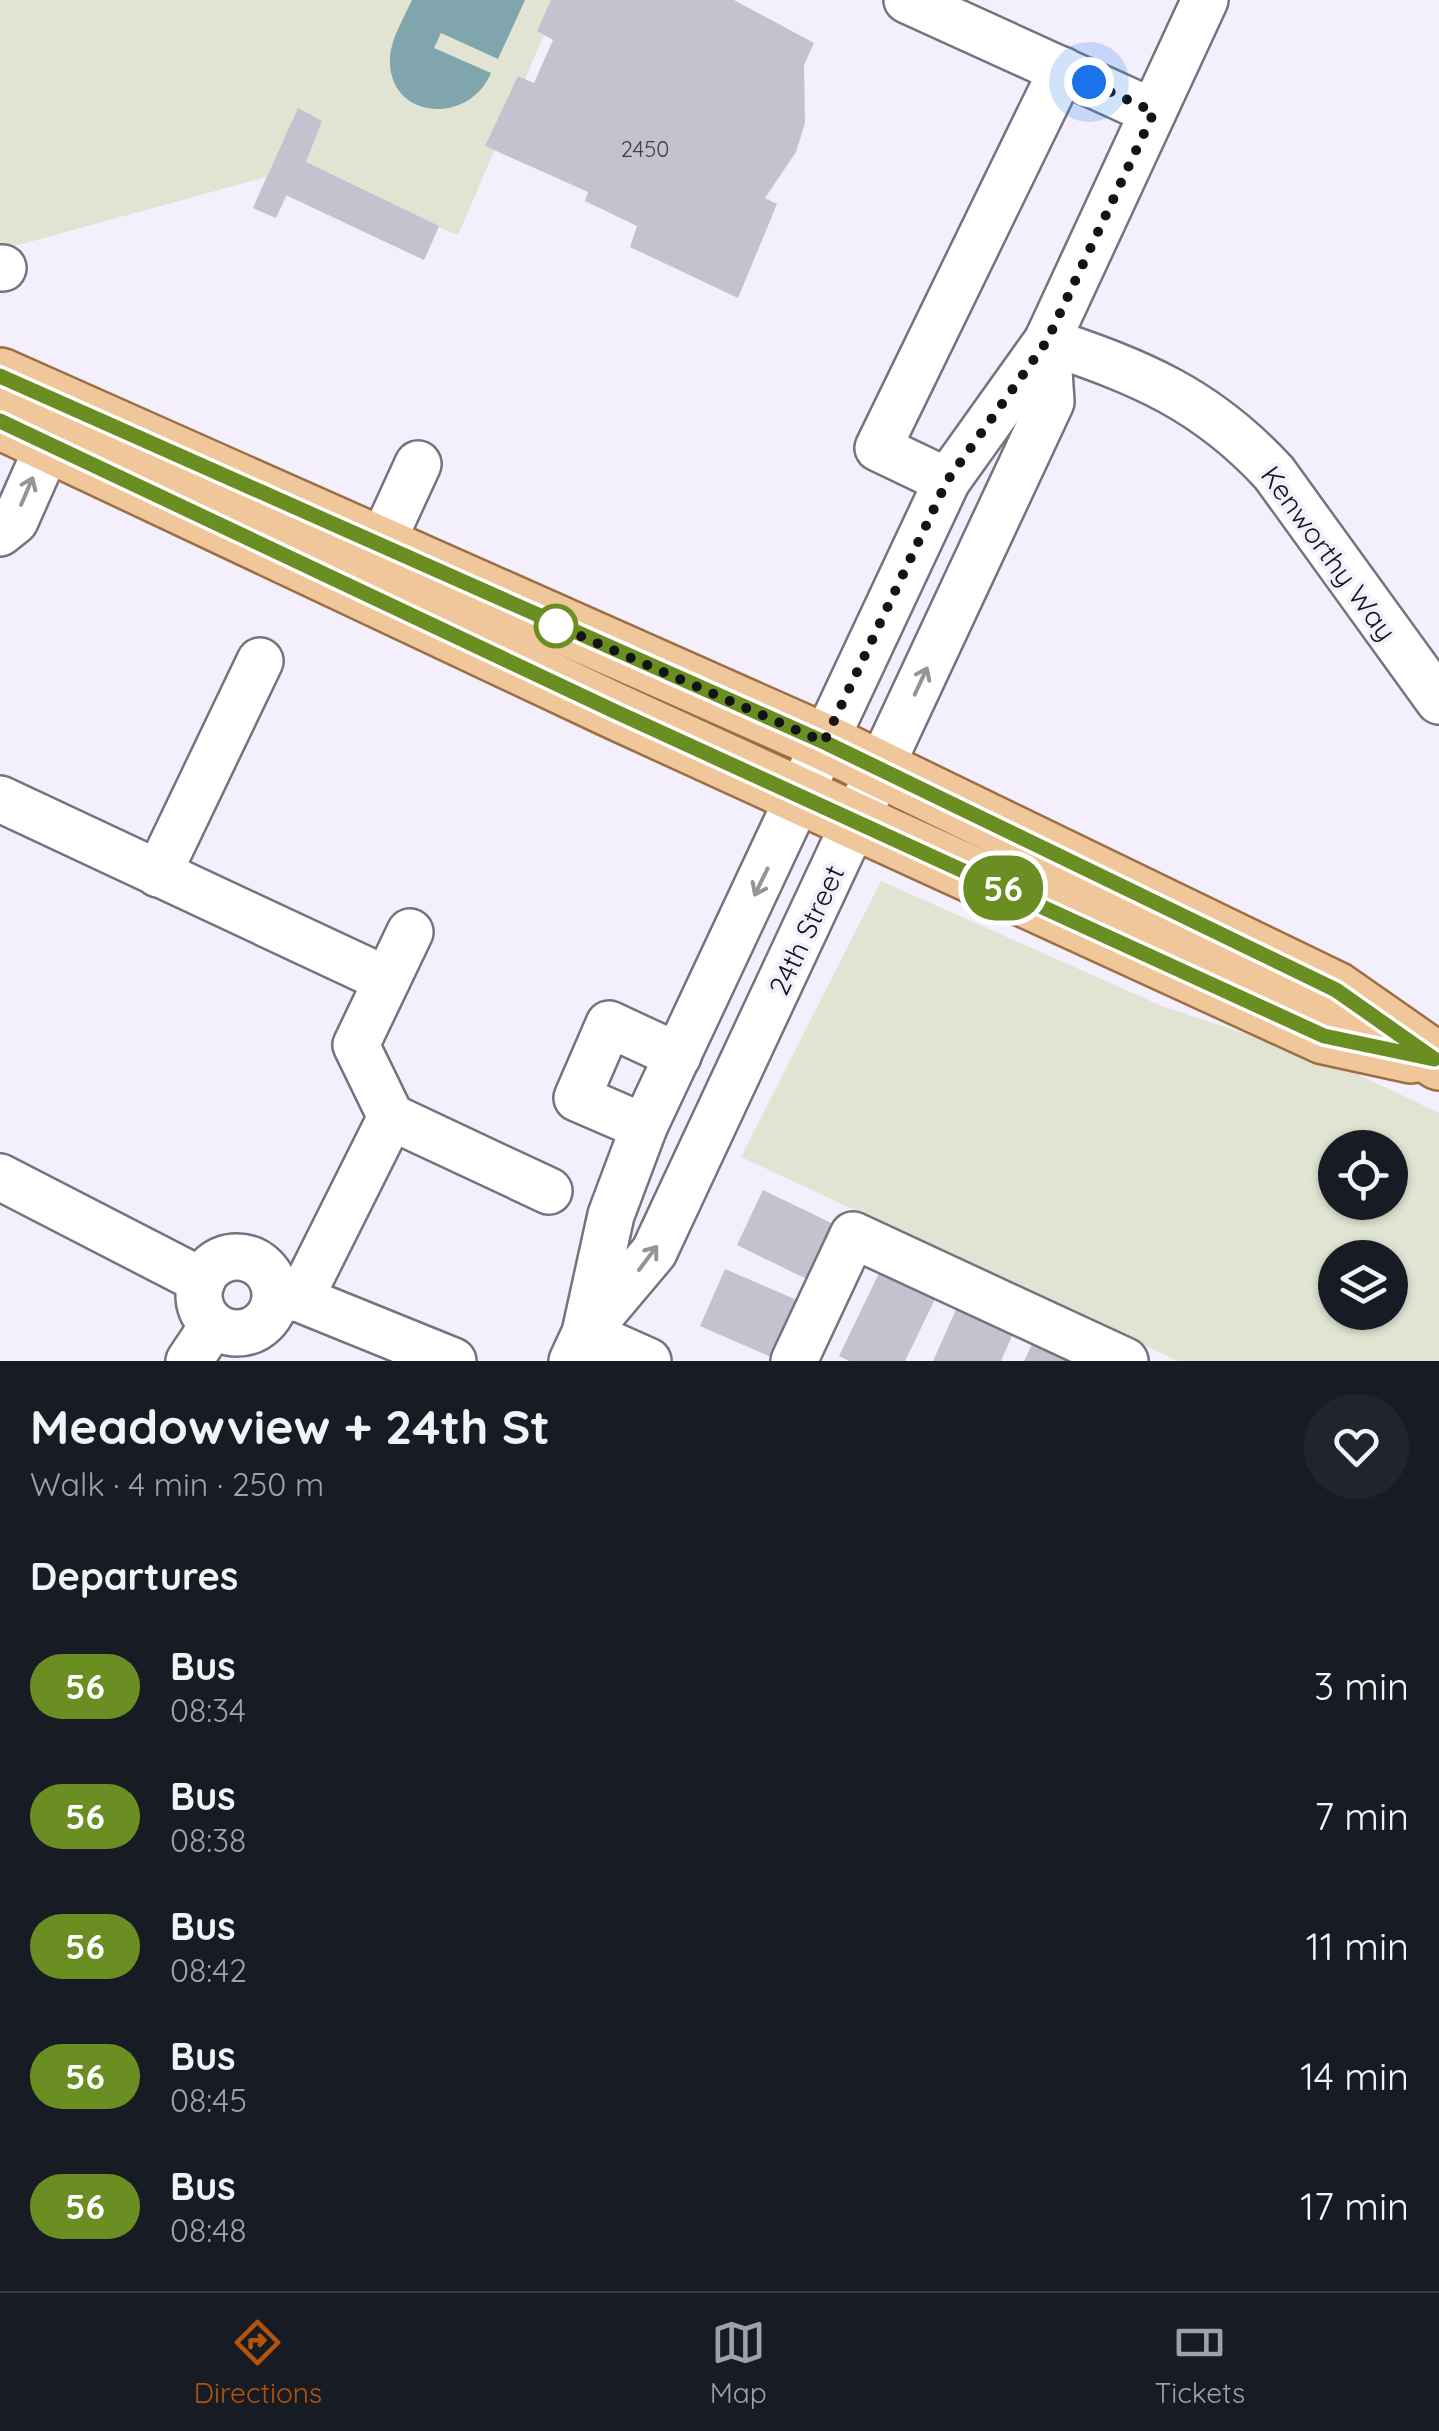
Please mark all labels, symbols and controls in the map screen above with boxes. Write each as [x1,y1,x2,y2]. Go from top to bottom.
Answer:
your location [1064,57,1114,107]
house number: 2450 [621,135,669,163]
street label: Kenworthy Way [1254,459,1404,647]
one-way arrow [19,476,37,507]
unlabelled marker [535,605,577,647]
one-way arrow [912,667,931,697]
line badge: 56 [958,856,1048,920]
street label: 24th Street [761,859,851,1001]
one-way arrow [751,866,770,896]
text: 56 [983,866,1023,910]
map controls [1318,1130,1408,1330]
button: locate [1318,1130,1408,1220]
button: layers [1318,1240,1408,1330]
one-way arrow [637,1245,658,1272]
button: heart [1304,1394,1409,1499]
text: Meadowview + 24th St [30,1396,550,1456]
text: Walk · 4 min · 250 m [30,1464,324,1504]
text: Departures [30,1552,238,1600]
text: Bus [170,1642,236,1690]
text: 3 min [1314,1662,1409,1710]
text: 56 [65,1664,105,1708]
text: 08:34 [170,1690,246,1730]
text: Bus [170,1772,236,1820]
text: 7 min [1314,1792,1409,1840]
text: 56 [65,1794,105,1838]
text: 08:38 [170,1820,246,1860]
text: Bus [170,1902,236,1950]
text: 11 min [1306,1922,1409,1970]
text: 56 [65,1924,105,1968]
text: 08:42 [170,1950,247,1990]
text: Bus [170,2032,236,2080]
text: 14 min [1300,2052,1409,2100]
text: 56 [65,2054,105,2098]
text: 08:45 [170,2080,247,2120]
text: Bus [170,2162,236,2210]
text: 17 min [1300,2182,1409,2230]
text: 56 [65,2184,105,2228]
text: 08:48 [170,2210,246,2250]
tab: Directions [194,2315,322,2410]
tab: Map [710,2315,767,2410]
tab: Tickets [1154,2315,1245,2410]

